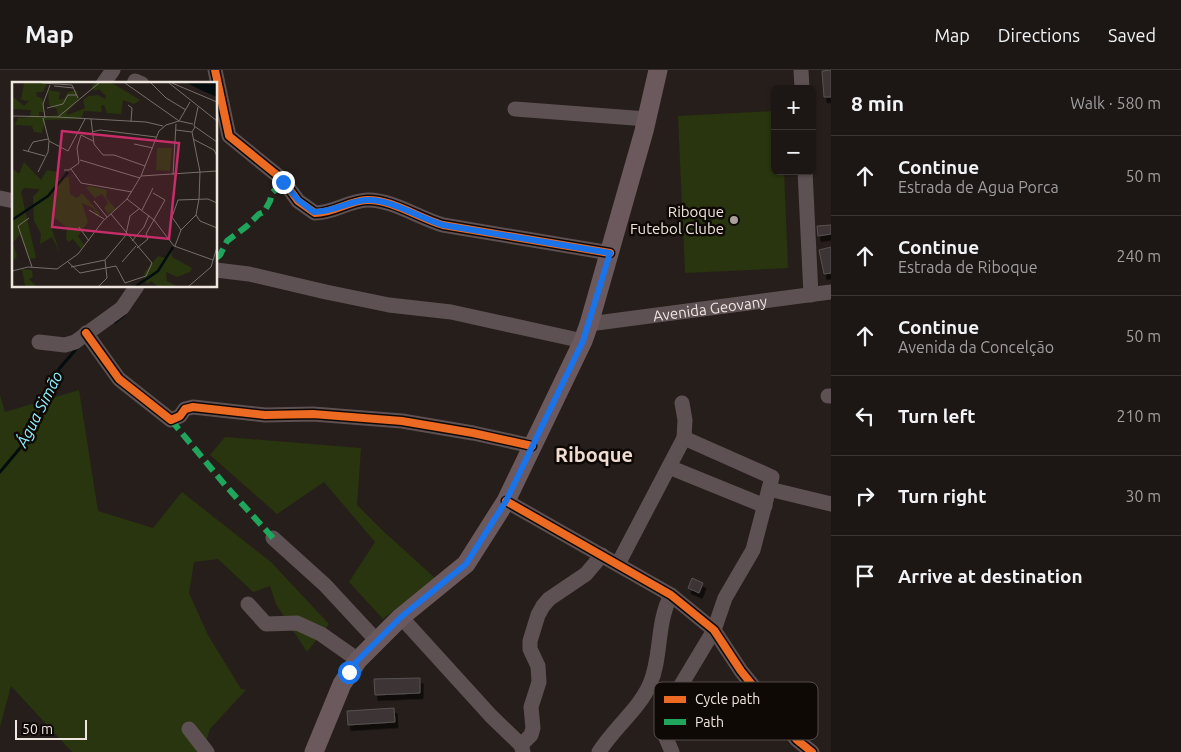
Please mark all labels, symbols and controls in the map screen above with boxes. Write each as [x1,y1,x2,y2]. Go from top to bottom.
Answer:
text: Map [25,21,74,48]
text: Map [934,25,970,45]
text: Directions [998,25,1080,45]
text: Saved [1108,25,1156,45]
inset map [12,82,218,288]
map controls [771,85,816,175]
button: + [771,85,816,130]
text: 8 min [851,91,904,115]
text: Walk · 580 m [1070,94,1161,112]
button: − [771,130,816,175]
text: Continue [898,156,979,178]
icon: ahead [851,162,879,190]
text: 50 m [1125,167,1161,185]
route end [272,171,295,194]
text: Estrada de Agua Porca [898,178,1059,196]
place label: Riboque Futebol Clube [630,203,724,237]
marker: Riboque Futebol Clube [728,214,740,226]
text: Continue [898,236,979,258]
icon: ahead [851,242,879,270]
text: 240 m [1116,247,1161,265]
text: Estrada de Riboque [898,258,1038,276]
street label: Avenida Geovany [652,292,768,324]
text: Continue [898,316,979,338]
icon: ahead [851,322,879,350]
text: 50 m [1125,327,1161,345]
text: Avenida da Concelção [898,338,1054,356]
water label: Água Simão [10,367,66,451]
icon: left [851,402,879,430]
text: Turn left [898,405,976,427]
text: 210 m [1116,407,1161,425]
district label: Riboque [555,443,633,466]
icon: right [851,482,879,510]
text: Turn right [898,485,986,507]
text: 30 m [1125,487,1161,505]
icon: arrive [851,562,879,590]
text: Arrive at destination [898,565,1083,587]
route start [338,661,361,684]
legend [654,682,818,740]
text: Cycle path [695,691,760,707]
text: Path [695,714,724,730]
scale bar [15,717,88,740]
text: 50 m [22,721,53,737]

